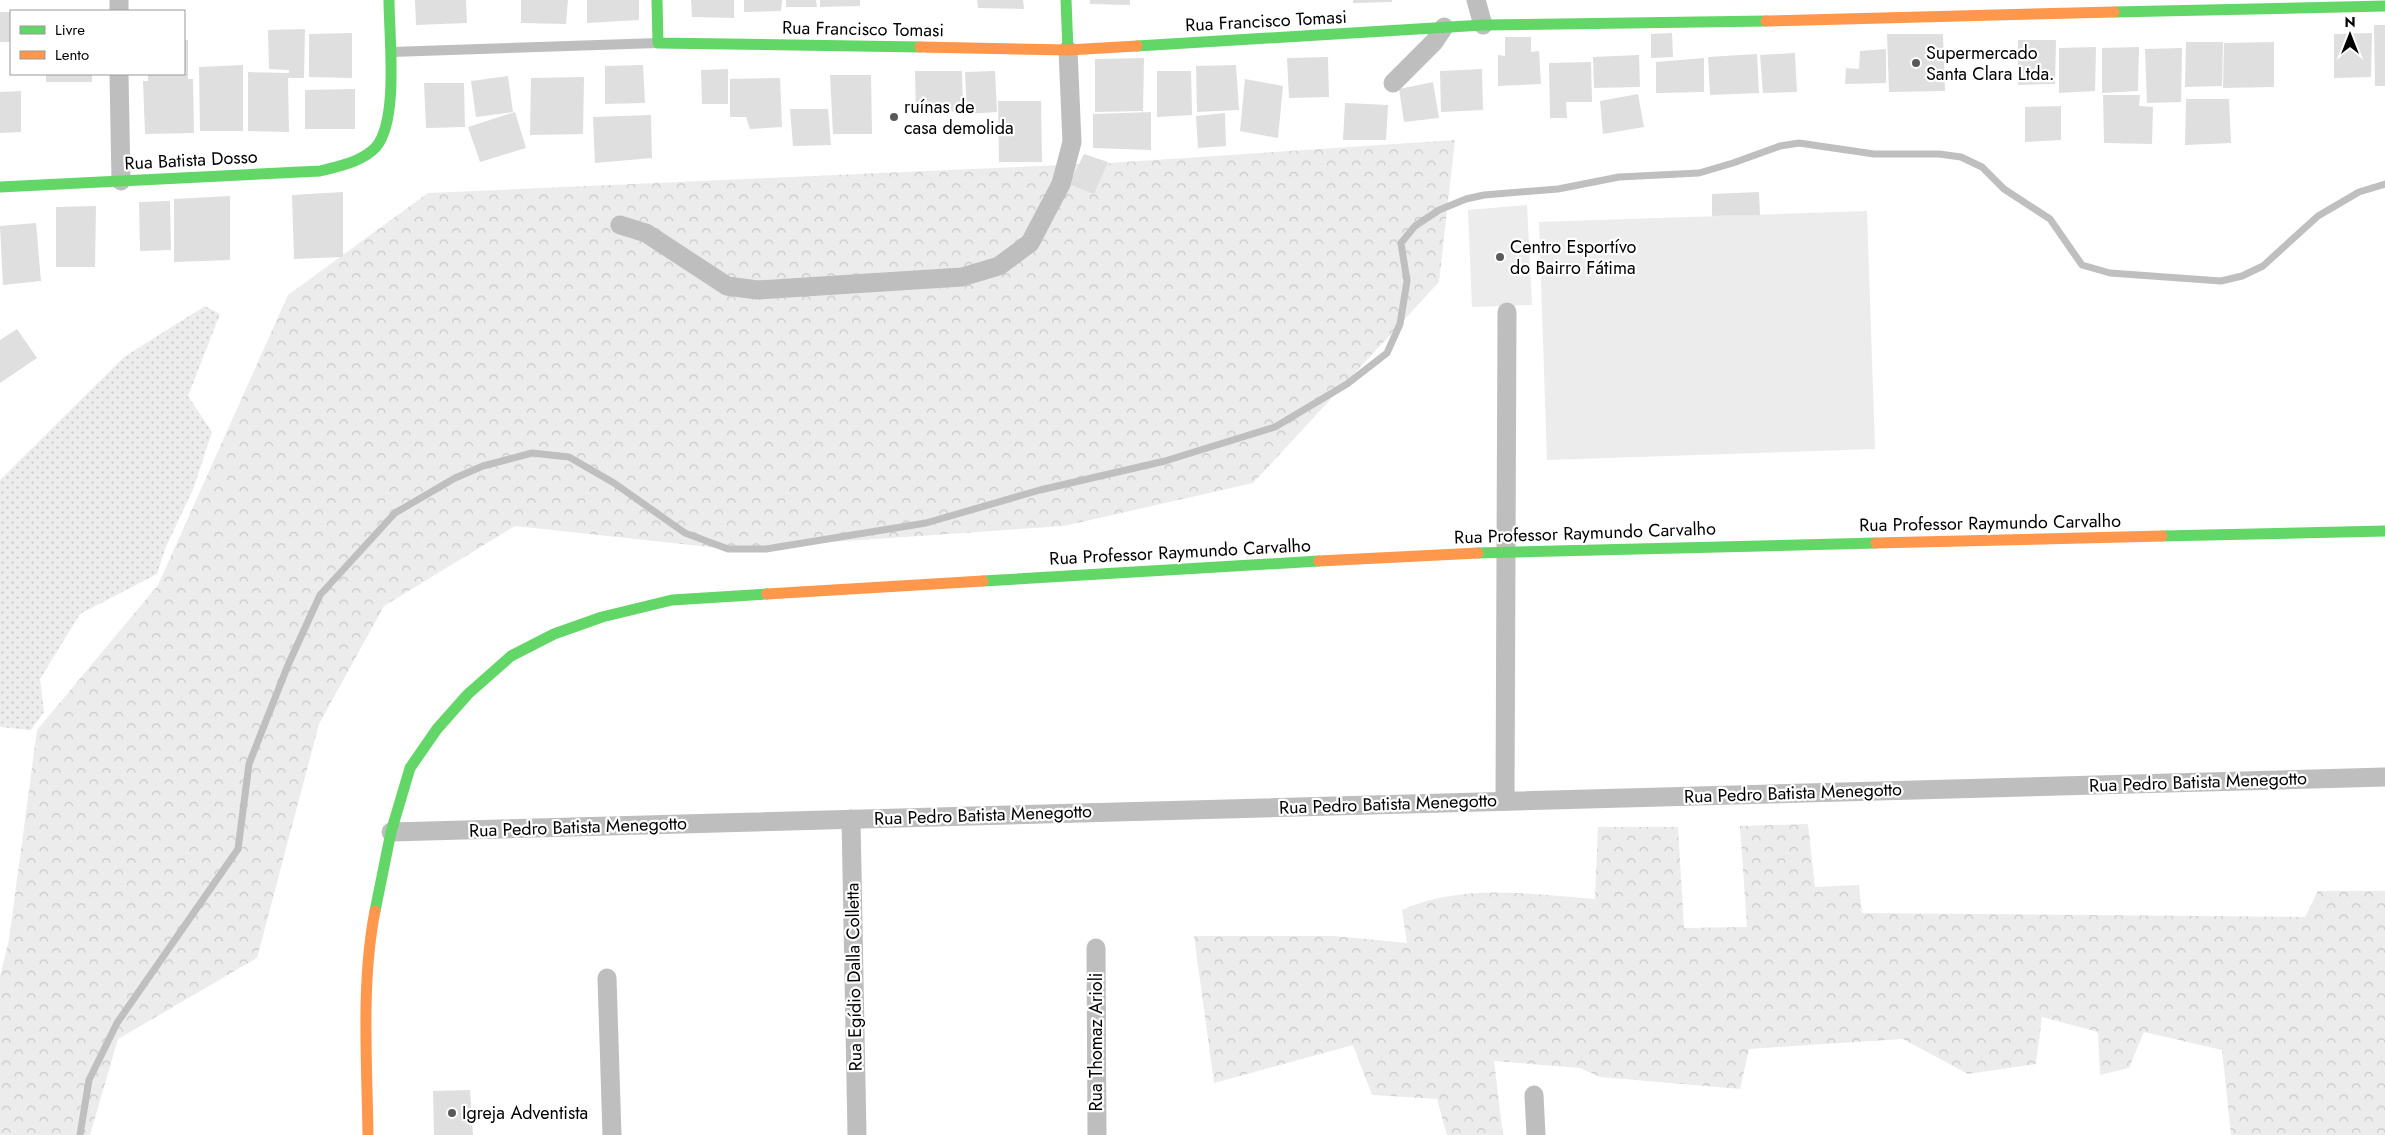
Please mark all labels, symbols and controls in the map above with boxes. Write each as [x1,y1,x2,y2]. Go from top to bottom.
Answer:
street label: Rua Francisco Tomasi [1184,4,1348,38]
legend [10,10,185,75]
north arrow [2325,10,2375,60]
text: N [2344,12,2356,32]
street label: Rua Francisco Tomasi [782,15,944,43]
text: Livre [55,19,85,41]
place label: Supermercado Santa Clara Ltda. [1926,40,2054,87]
text: Lento [55,44,89,66]
marker: Supermercado Santa Clara Ltda. [1910,57,1922,69]
place label: ruínas de casa demolida [904,94,1014,141]
marker: ruínas de casa demolida [888,111,900,123]
street label: Rua Batista Dosso [124,144,258,176]
place label: Centro Esportívo do Bairro Fátima [1510,234,1637,281]
marker: Centro Esportívo do Bairro Fátima [1494,251,1506,263]
street label: Rua Professor Raymundo Carvalho [1859,508,2121,538]
street label: Rua Professor Raymundo Carvalho [1454,515,1716,551]
street label: Rua Professor Raymundo Carvalho [1049,532,1312,572]
street label: Rua Pedro Batista Menegotto [2089,765,2308,799]
street label: Rua Pedro Batista Menegotto [1684,776,1903,810]
street label: Rua Pedro Batista Menegotto [1279,787,1498,821]
street label: Rua Pedro Batista Menegotto [874,798,1093,832]
street label: Rua Pedro Batista Menegotto [469,810,688,844]
street label: Rua Egídio Dalla Colletta [839,882,869,1072]
street label: Rua Thomaz Arioli [1083,973,1109,1112]
place label: Igreja Adventista [462,1100,588,1126]
marker: Igreja Adventista [446,1107,458,1119]

